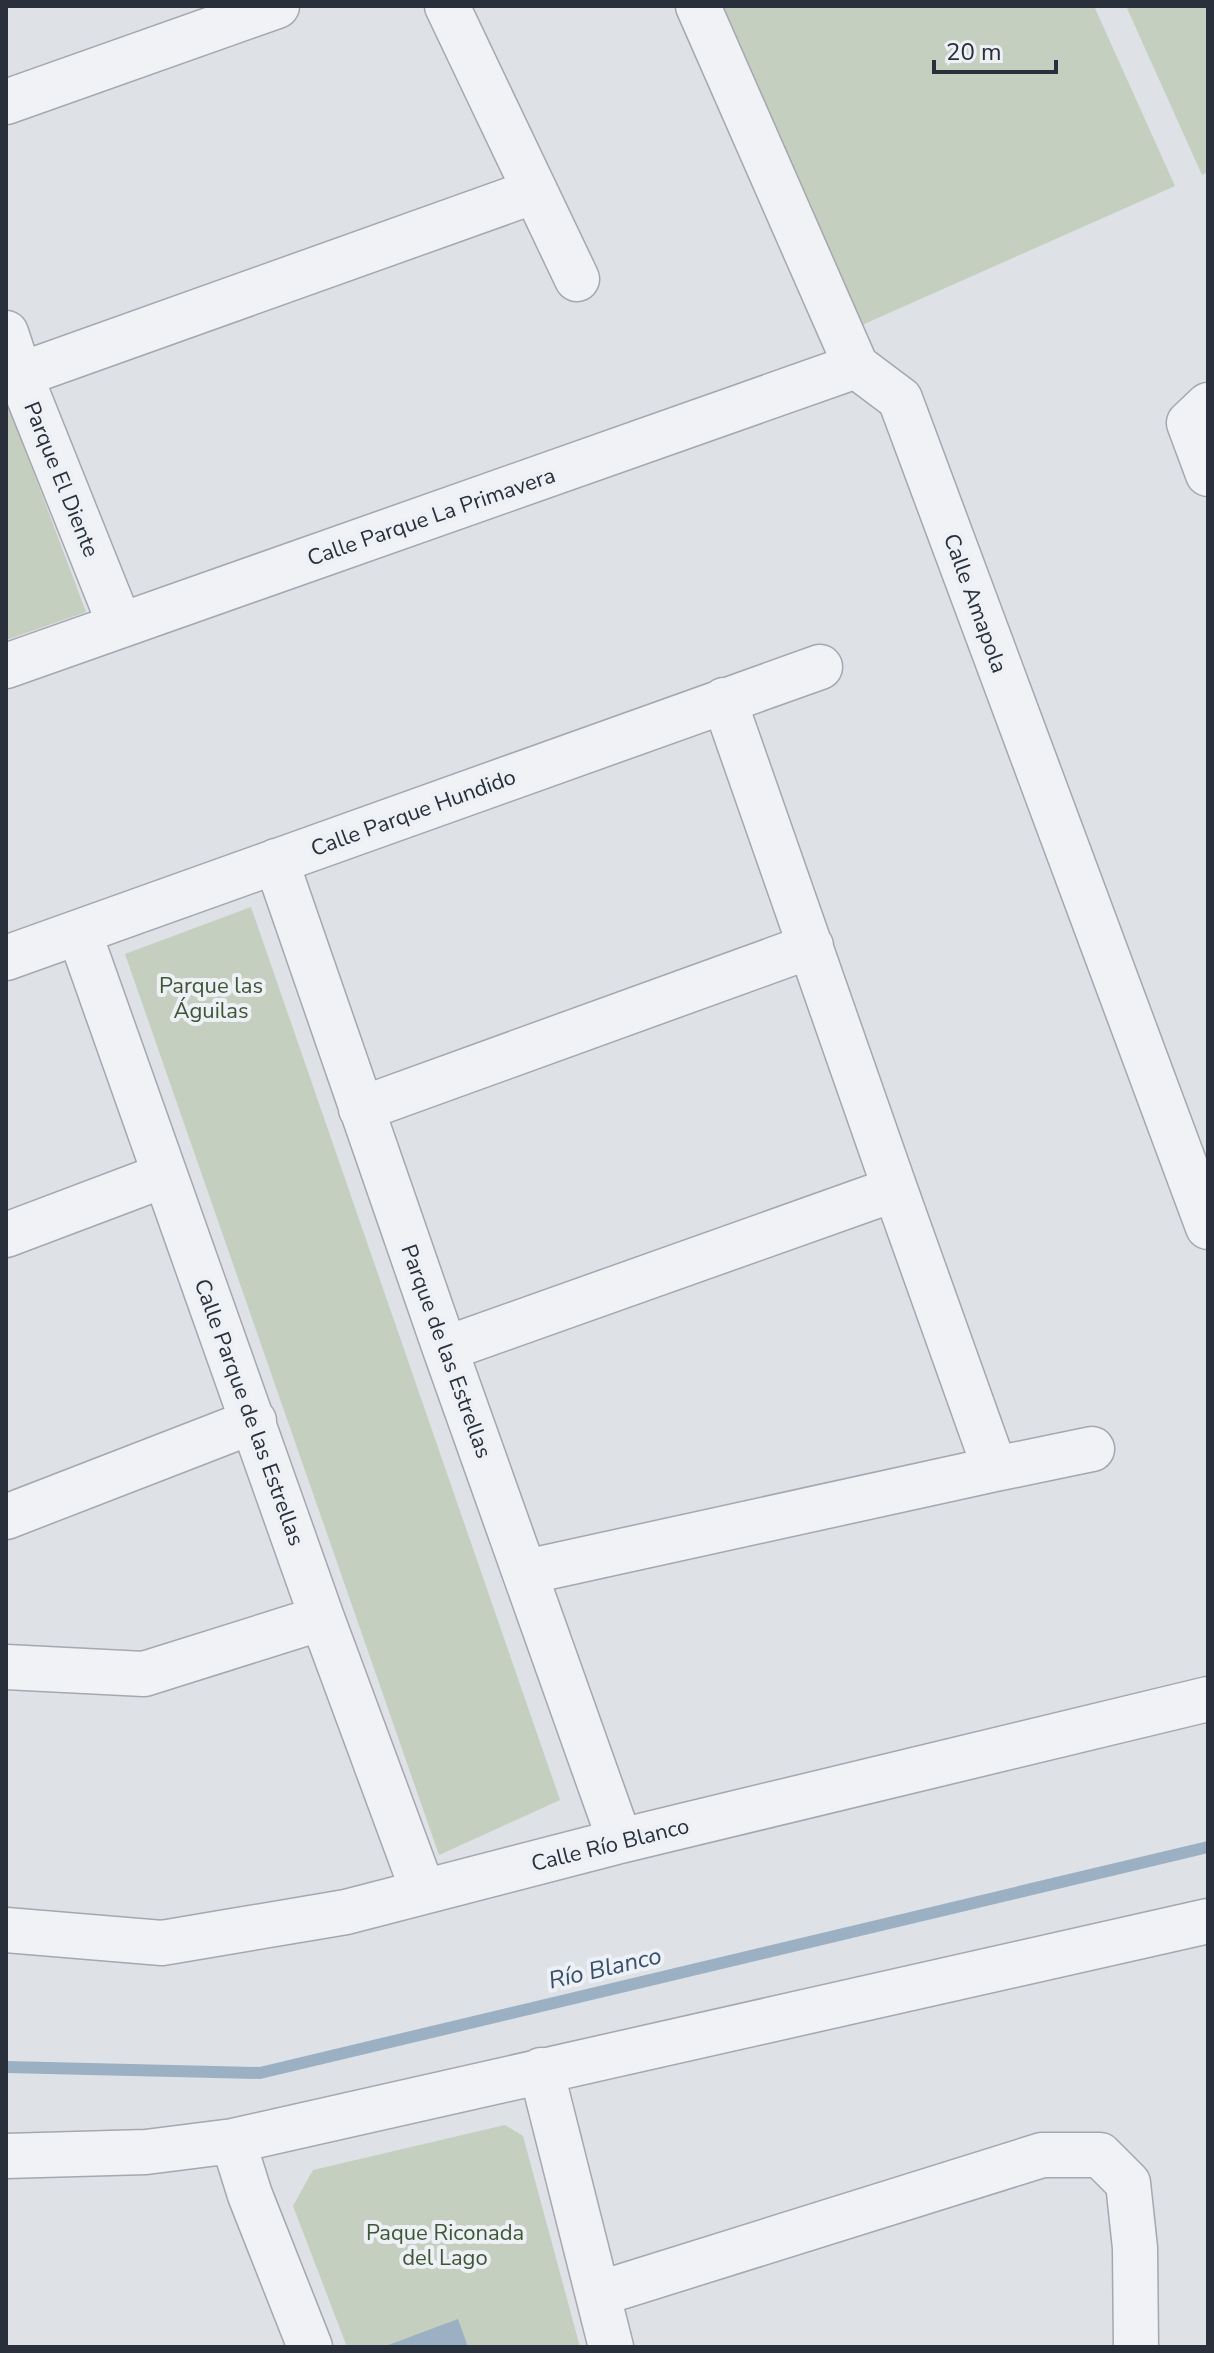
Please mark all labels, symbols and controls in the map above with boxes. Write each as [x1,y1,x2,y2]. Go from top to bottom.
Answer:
scale bar [934,24,1056,74]
text: 20 m [946,36,1002,68]
street label: Parque El Diente [16,397,106,562]
street label: Calle Parque La Primavera [303,460,559,574]
street label: Calle Amapola [936,530,1014,677]
street label: Calle Parque Hundido [307,762,520,864]
park label: Parque las Águilas [159,971,263,1026]
street label: Parque de las Estrellas [393,1240,499,1462]
street label: Calle Parque de las Estrellas [187,1275,311,1550]
street label: Calle Río Blanco [528,1811,692,1879]
water label: Río Blanco [545,1939,665,1997]
park label: Paque Riconada del Lago [366,2218,524,2273]

